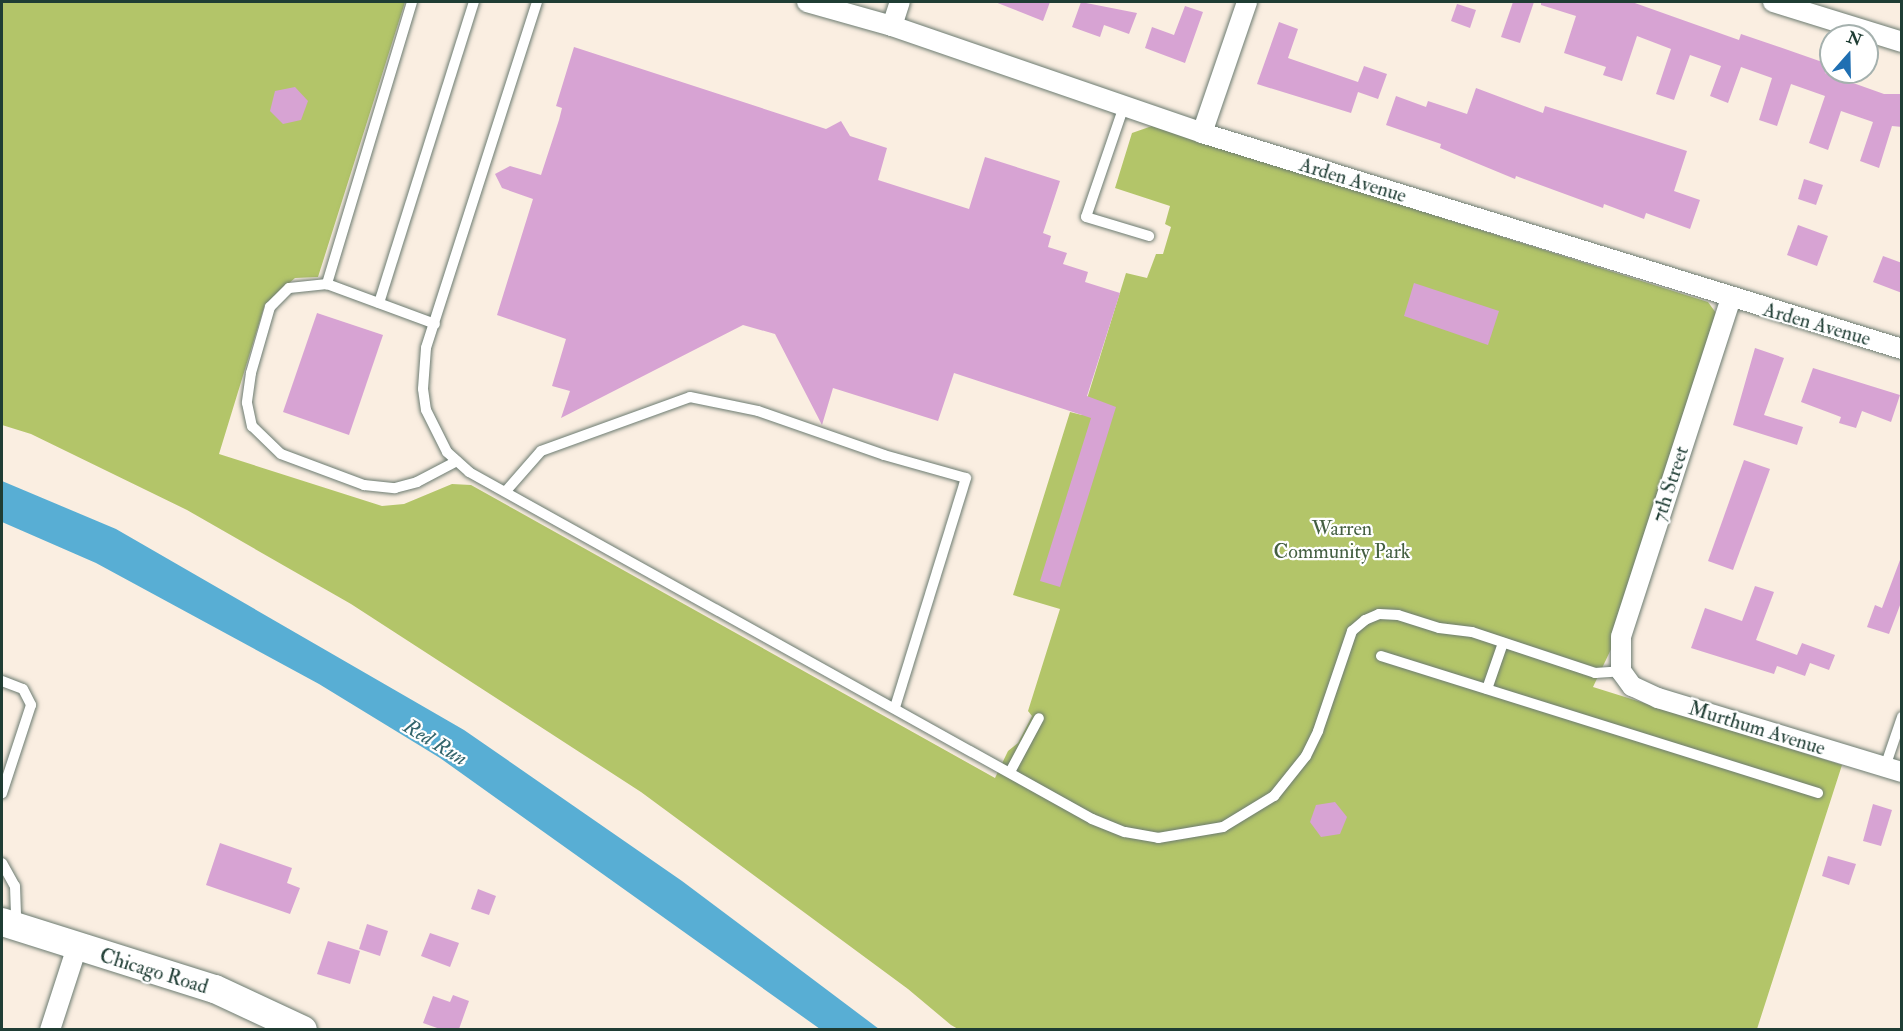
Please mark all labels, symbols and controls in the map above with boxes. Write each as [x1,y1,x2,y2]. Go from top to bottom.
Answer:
north arrow [1819,24,1879,84]
text: N [1844,27,1865,51]
street label: Arden Avenue [1297,152,1409,208]
street label: Arden Avenue [1761,297,1873,351]
street label: 7th Street [1646,443,1694,525]
park label: Warren Community Park [1274,517,1410,564]
street label: Murthum Avenue [1686,696,1828,760]
water label: Red Run [399,714,471,772]
street label: Chicago Road [97,943,211,999]

